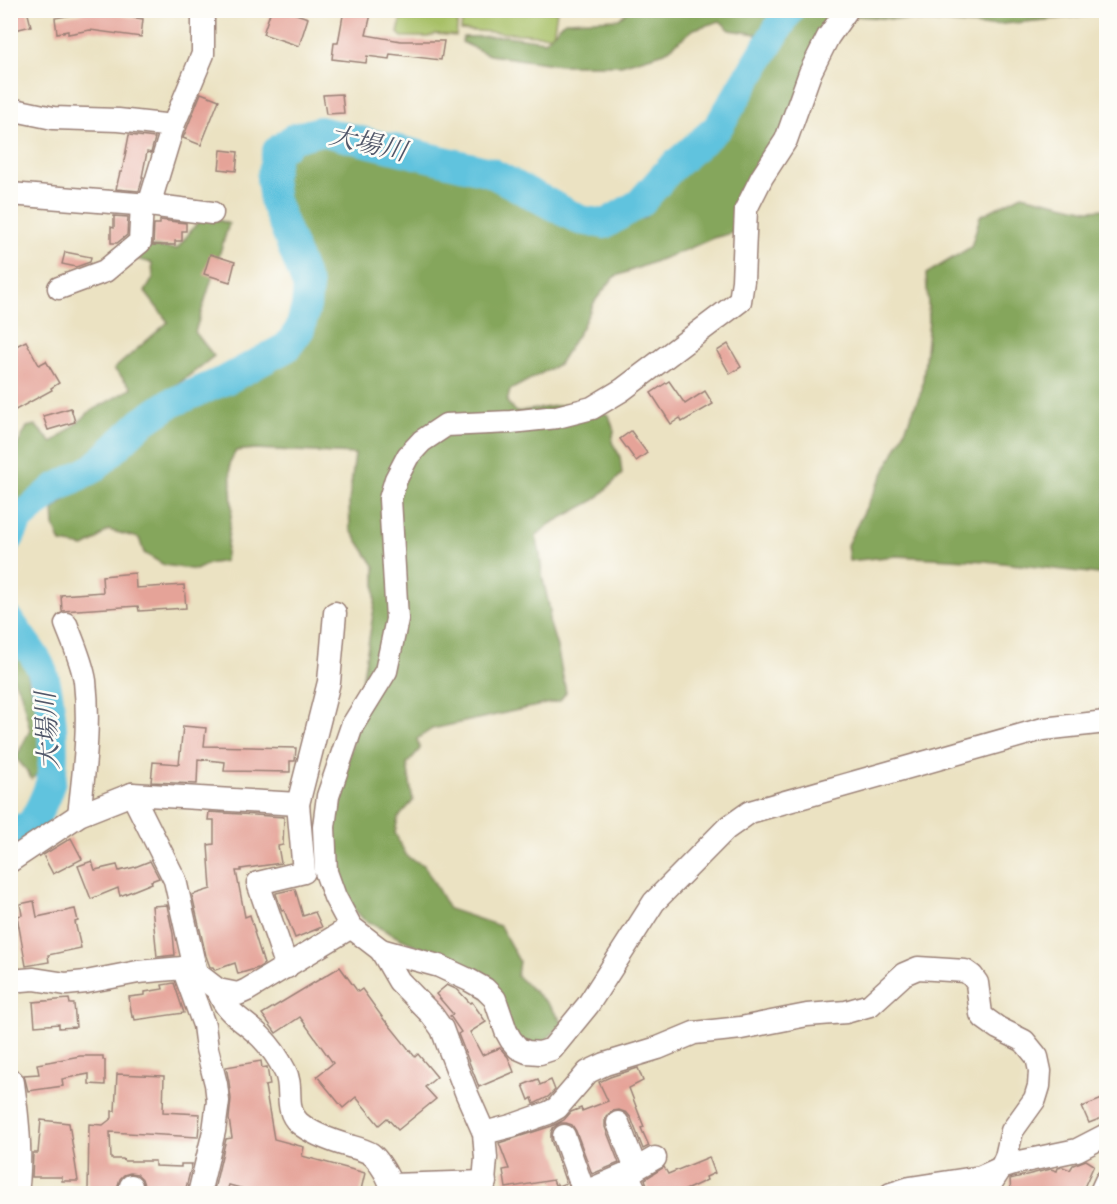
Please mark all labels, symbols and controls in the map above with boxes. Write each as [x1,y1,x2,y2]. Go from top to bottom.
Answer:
water label: 大場川 [326,120,412,170]
water label: 大場川 [30,688,67,771]

